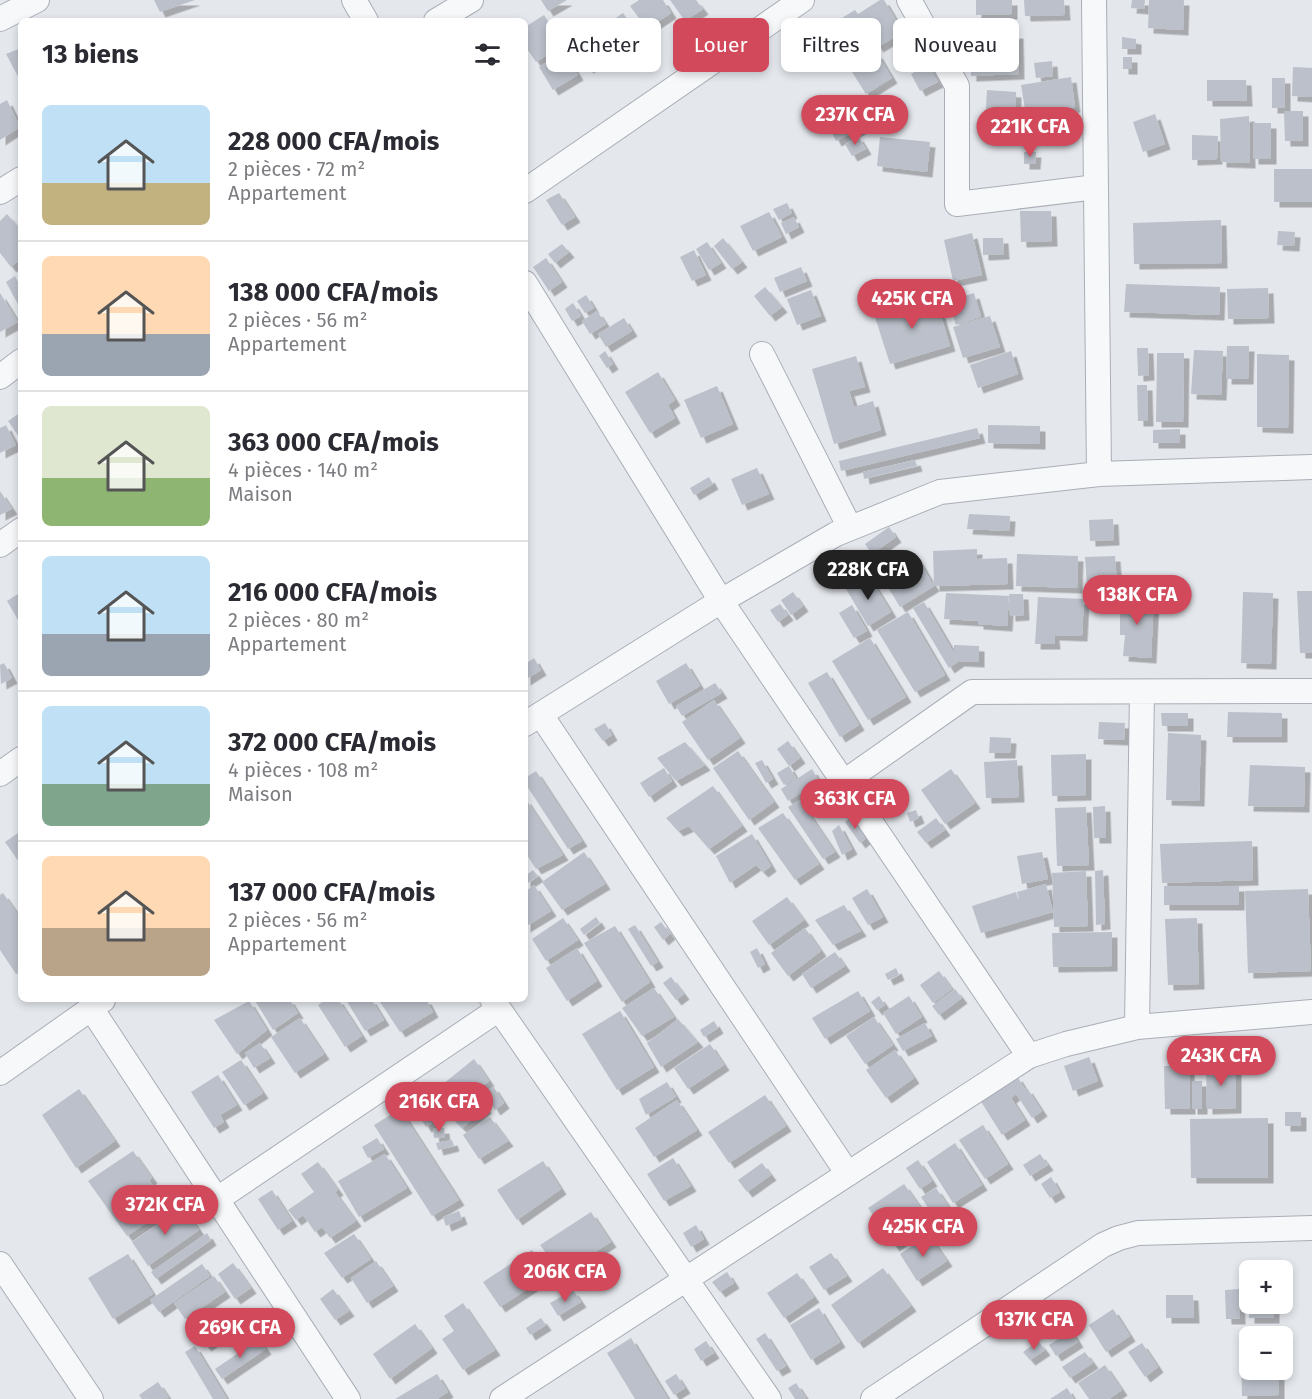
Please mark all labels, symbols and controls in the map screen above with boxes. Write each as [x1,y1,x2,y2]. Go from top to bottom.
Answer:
chip: Acheter [546,18,661,72]
chip: Louer [673,18,769,72]
chip: Filtres [781,18,881,72]
chip: Nouveau [893,18,1019,72]
icon: filters [471,38,504,71]
text: 13 biens [42,39,139,70]
pin: 237K CFA [793,95,917,146]
text: 237K CFA [815,102,895,126]
pin: 221K CFA [968,107,1092,158]
text: 221K CFA [991,114,1069,138]
text: 228 000 CFA/mois [228,126,439,157]
icon: home [90,129,162,201]
text: 2 pièces · 72 m² [228,157,365,181]
text: Appartement [228,181,346,205]
text: 138 000 CFA/mois [228,277,438,308]
pin: 425K CFA [850,279,974,330]
icon: home [90,280,162,352]
text: 425K CFA [871,286,953,310]
text: 2 pièces · 56 m² [228,308,367,332]
text: Appartement [228,332,346,356]
text: 363 000 CFA/mois [228,427,439,458]
icon: home [90,430,162,502]
text: 4 pièces · 140 m² [228,458,378,482]
text: Maison [228,482,293,506]
pin: 228K CFA [806,550,930,601]
text: 228K CFA [827,557,909,581]
pin: 138K CFA [1075,575,1199,626]
text: 216 000 CFA/mois [228,577,437,608]
icon: home [90,580,162,652]
text: 138K CFA [1097,582,1177,606]
text: 2 pièces · 80 m² [228,608,369,632]
text: Appartement [228,632,346,656]
text: 372 000 CFA/mois [228,727,436,758]
icon: home [90,730,162,802]
text: 4 pièces · 108 m² [228,758,378,782]
pin: 363K CFA [793,779,917,830]
text: Maison [228,782,293,806]
text: 363K CFA [814,786,896,810]
text: 137 000 CFA/mois [228,877,435,908]
icon: home [90,880,162,952]
text: 2 pièces · 56 m² [228,908,367,932]
text: Appartement [228,932,346,956]
pin: 243K CFA [1159,1036,1283,1087]
text: 243K CFA [1181,1043,1261,1067]
pin: 216K CFA [377,1082,501,1133]
text: 216K CFA [399,1089,479,1113]
pin: 372K CFA [103,1185,227,1236]
text: 372K CFA [125,1192,205,1216]
pin: 425K CFA [861,1207,985,1258]
text: 425K CFA [882,1214,964,1238]
pin: 206K CFA [503,1252,627,1303]
text: 206K CFA [524,1259,606,1283]
map controls [1239,1260,1293,1380]
button: + [1239,1260,1293,1314]
pin: 137K CFA [972,1300,1096,1351]
text: 137K CFA [995,1307,1073,1331]
pin: 269K CFA [178,1308,302,1359]
text: 269K CFA [199,1315,281,1339]
button: − [1239,1326,1293,1380]

